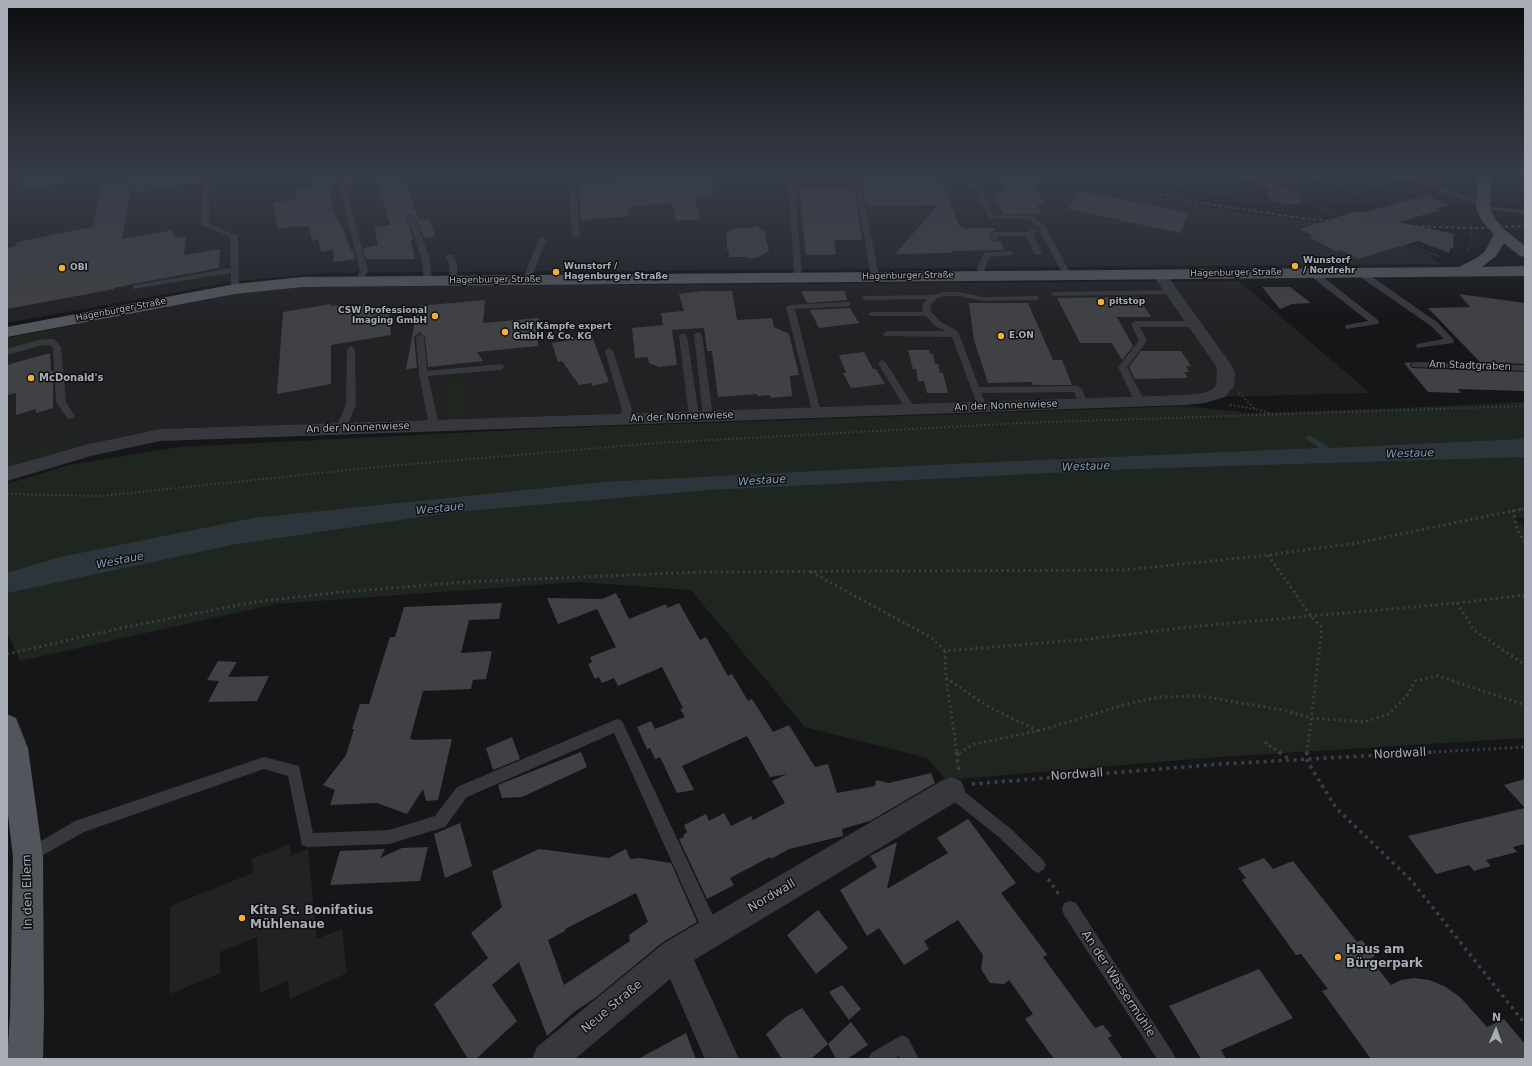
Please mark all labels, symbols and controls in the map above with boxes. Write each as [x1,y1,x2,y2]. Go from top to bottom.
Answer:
place label: Wunstorf / Nordrehr [1303,256,1355,277]
marker: Wunstorf / Nordrehr [1290,261,1300,271]
place label: Wunstorf / Hagenburger Straße [564,262,668,283]
marker: OBI [57,263,67,273]
place label: OBI [70,263,88,273]
marker: Wunstorf / Hagenburger Straße [551,267,561,277]
street label: Hagenburger Straße [1190,267,1282,279]
street label: Hagenburger Straße [862,270,954,282]
street label: Hagenburger Straße [449,274,541,286]
street label: Hagenburger Straße [75,296,167,324]
marker: pitstop [1096,297,1106,307]
place label: pitstop [1109,297,1145,307]
place label: CSW Professional Imaging GmbH [338,306,427,327]
marker: CSW Professional Imaging GmbH [430,311,440,321]
place label: Rolf Kämpfe expert GmbH & Co. KG [513,322,611,343]
marker: Rolf Kämpfe expert GmbH & Co. KG [500,327,510,337]
marker: E.ON [996,331,1006,341]
place label: E.ON [1009,331,1034,341]
street label: Am Stadtgraben [1429,359,1511,373]
place label: McDonald's [39,372,104,384]
marker: McDonald's [26,373,36,383]
street label: An der Nonnenwiese [954,398,1058,414]
street label: An der Nonnenwiese [630,409,734,425]
street label: An der Nonnenwiese [306,420,410,436]
water label: Westaue [1386,447,1434,461]
water label: Westaue [1062,460,1110,474]
water label: Westaue [738,473,786,489]
water label: Westaue [415,500,465,518]
water label: Westaue [95,550,145,572]
street label: Nordwall [1373,745,1427,763]
street label: Nordwall [1050,766,1104,784]
street label: In den Ellern [20,854,36,930]
street label: Nordwall [746,876,798,916]
place label: Kita St. Bonifatius Mühlenaue [250,904,373,932]
marker: Kita St. Bonifatius Mühlenaue [237,913,247,923]
street label: An der Wassermühle [1078,928,1158,1040]
place label: Haus am Bürgerpark [1346,943,1423,971]
marker: Haus am Bürgerpark [1333,952,1343,962]
street label: Neue Straße [579,977,645,1037]
north arrow [1476,1010,1516,1050]
text: N [1492,1011,1501,1024]

